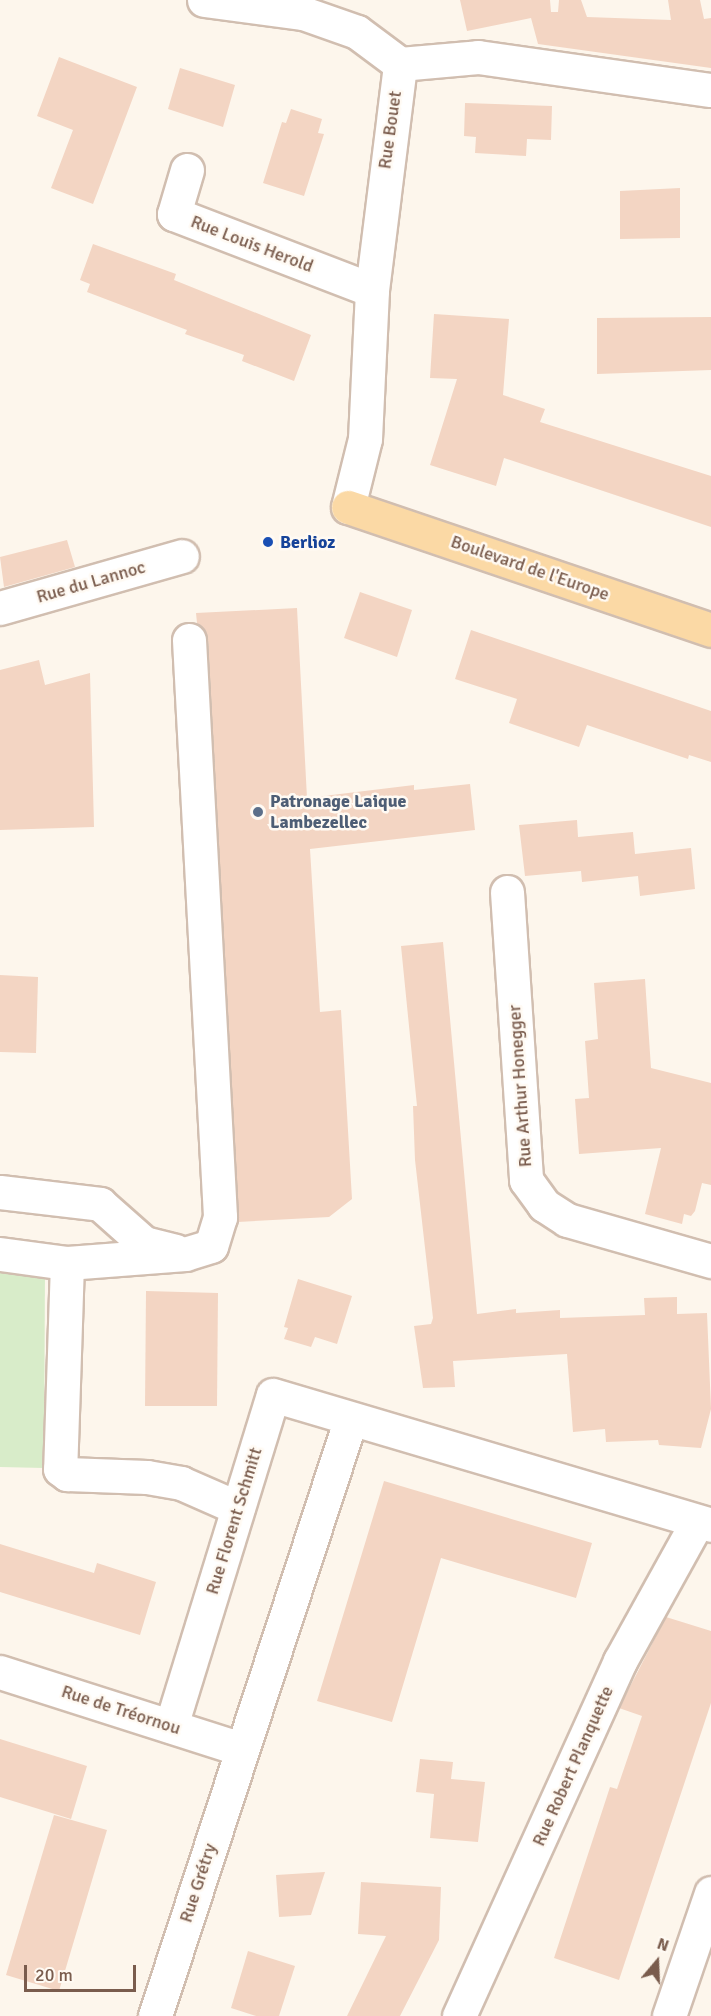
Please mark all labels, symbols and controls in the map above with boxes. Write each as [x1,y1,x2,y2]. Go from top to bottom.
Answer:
street label: Rue Bouet [374,90,406,170]
street label: Rue Louis Herold [188,211,316,277]
place label: Berlioz [280,531,335,553]
street label: Boulevard de l'Europe [448,531,612,605]
marker: Berlioz [261,535,275,549]
street label: Rue du Lannoc [34,556,148,608]
place label: Patronage Laique Lambezellec [270,791,406,834]
marker: Patronage Laique Lambezellec [251,805,265,819]
street label: Rue Arthur Honegger [504,1004,536,1168]
street label: Rue Florent Schmitt [201,1445,267,1597]
street label: Rue de Tréornou [59,1681,183,1739]
street label: Rue Robert Planquette [528,1683,618,1849]
street label: Rue Grétry [175,1841,221,1925]
north arrow [627,1932,687,1992]
text: N [654,1934,671,1956]
scale bar [27,1953,140,1991]
text: 20 m [35,1964,73,1986]

